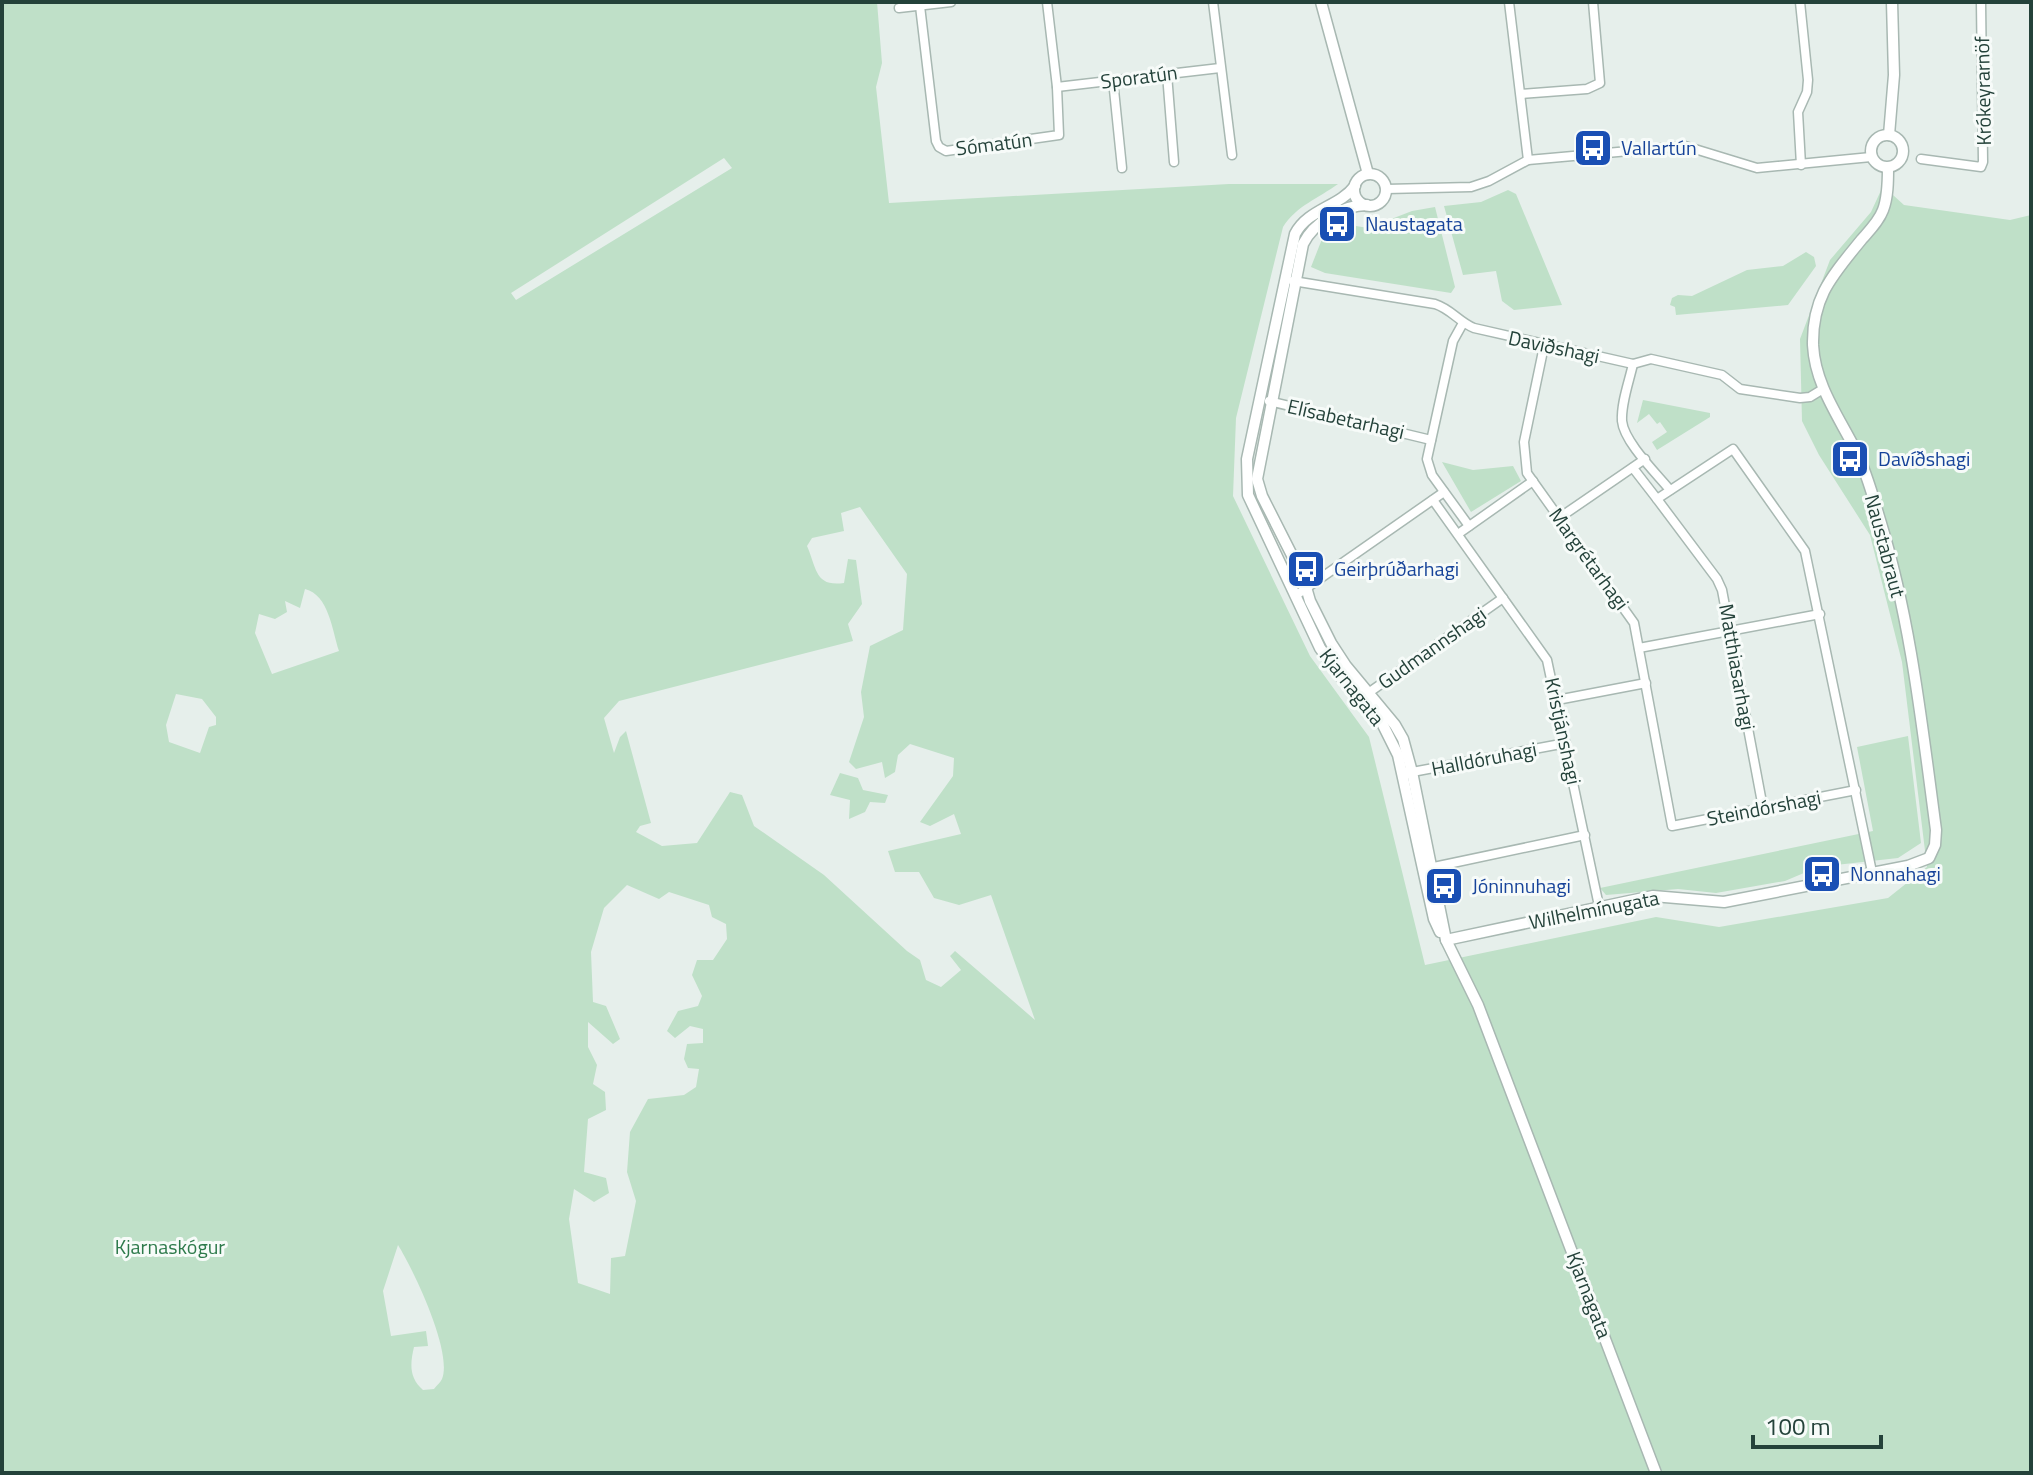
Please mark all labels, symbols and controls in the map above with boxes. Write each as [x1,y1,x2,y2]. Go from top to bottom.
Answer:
street label: Krókeyrarnöf [1966,36,1999,146]
street label: Sporatún [1099,56,1179,97]
street label: Sómatún [954,123,1034,164]
bus stop icon: Vallartún [1572,127,1614,169]
place label: Vallartún [1621,132,1697,163]
bus stop icon: Naustagata [1316,203,1358,245]
place label: Naustagata [1365,208,1463,239]
street label: Daviðshagi [1506,322,1603,371]
street label: Elísabetarhagi [1284,390,1408,447]
bus stop icon: Davíðshagi [1829,438,1871,480]
place label: Davíðshagi [1878,443,1971,474]
street label: Naustabraut [1857,491,1914,601]
street label: Margrétarhagi [1542,501,1637,616]
bus stop icon: Geirþrúðarhagi [1285,548,1327,590]
place label: Geirþrúðarhagi [1334,553,1459,584]
street label: Gudmannshagi [1371,599,1492,697]
street label: Matthiasarhagi [1711,601,1764,732]
street label: Kjarnagata [1312,641,1393,732]
street label: Kristjánshagi [1537,674,1590,787]
street label: Halldóruhagi [1428,733,1539,784]
street label: Steindórshagi [1704,781,1824,834]
bus stop icon: Nonnahagi [1801,853,1843,895]
place label: Nonnahagi [1850,858,1941,889]
bus stop icon: Jóninnuhagi [1423,865,1465,907]
place label: Jóninnuhagi [1472,870,1571,901]
street label: Wilhelmínugata [1526,882,1662,937]
park label: Kjarnaskógur [115,1231,225,1262]
street label: Kjarnagata [1559,1247,1620,1343]
scale bar [1753,1399,1881,1449]
text: 100 m [1765,1408,1831,1444]

